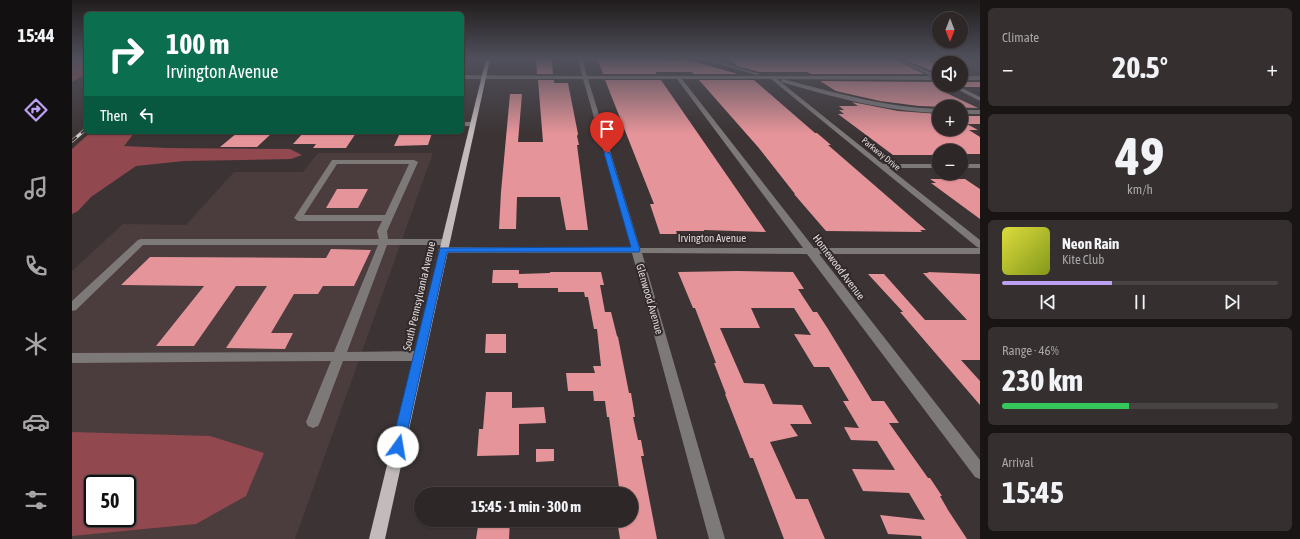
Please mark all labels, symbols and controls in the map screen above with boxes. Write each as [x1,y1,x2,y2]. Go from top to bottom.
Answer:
north arrow [932,12,968,48]
map controls [932,12,968,180]
text: 15:44 [17,25,55,46]
icon: right [100,28,152,80]
text: 100 m [166,28,229,60]
text: Climate [1002,30,1039,45]
text: 20.5° [1112,50,1168,84]
text: − [1002,55,1013,81]
text: + [1267,55,1278,81]
button: sound [932,56,968,92]
text: Irvington Avenue [166,61,278,82]
icon: directions [22,96,50,124]
button: + [932,100,968,136]
icon: left [136,104,158,126]
text: Then [100,107,128,124]
pin [590,112,624,153]
icon: arrive [596,118,618,140]
text: 49 [1116,126,1164,186]
street label: Parkway Drive [860,135,902,173]
button: − [932,144,968,180]
icon: music [22,174,50,202]
text: km/h [1127,182,1153,197]
street label: Irvington Avenue [678,232,746,244]
street label: Homewood Avenue [811,232,867,302]
text: Neon Rain [1062,235,1119,252]
street label: South Pennsylvania Avenue [401,240,437,352]
icon: phone [22,252,50,280]
text: Kite Club [1062,252,1104,267]
street label: Glenwood Avenue [634,262,666,336]
icon: previous [1037,291,1059,313]
icon: pause [1129,291,1151,313]
icon: next [1221,291,1243,313]
icon: climate [22,330,50,358]
text: Range · 46% [1002,343,1059,358]
text: 230 km [1002,363,1083,397]
icon: car [22,408,50,436]
position arrow [377,426,419,468]
text: Arrival [1002,455,1034,470]
speed limit sign: 50 [84,475,136,527]
text: 15:45 [1002,475,1064,509]
icon: filters [22,486,50,514]
text: 15:45 · 1 min · 300 m [471,498,581,515]

